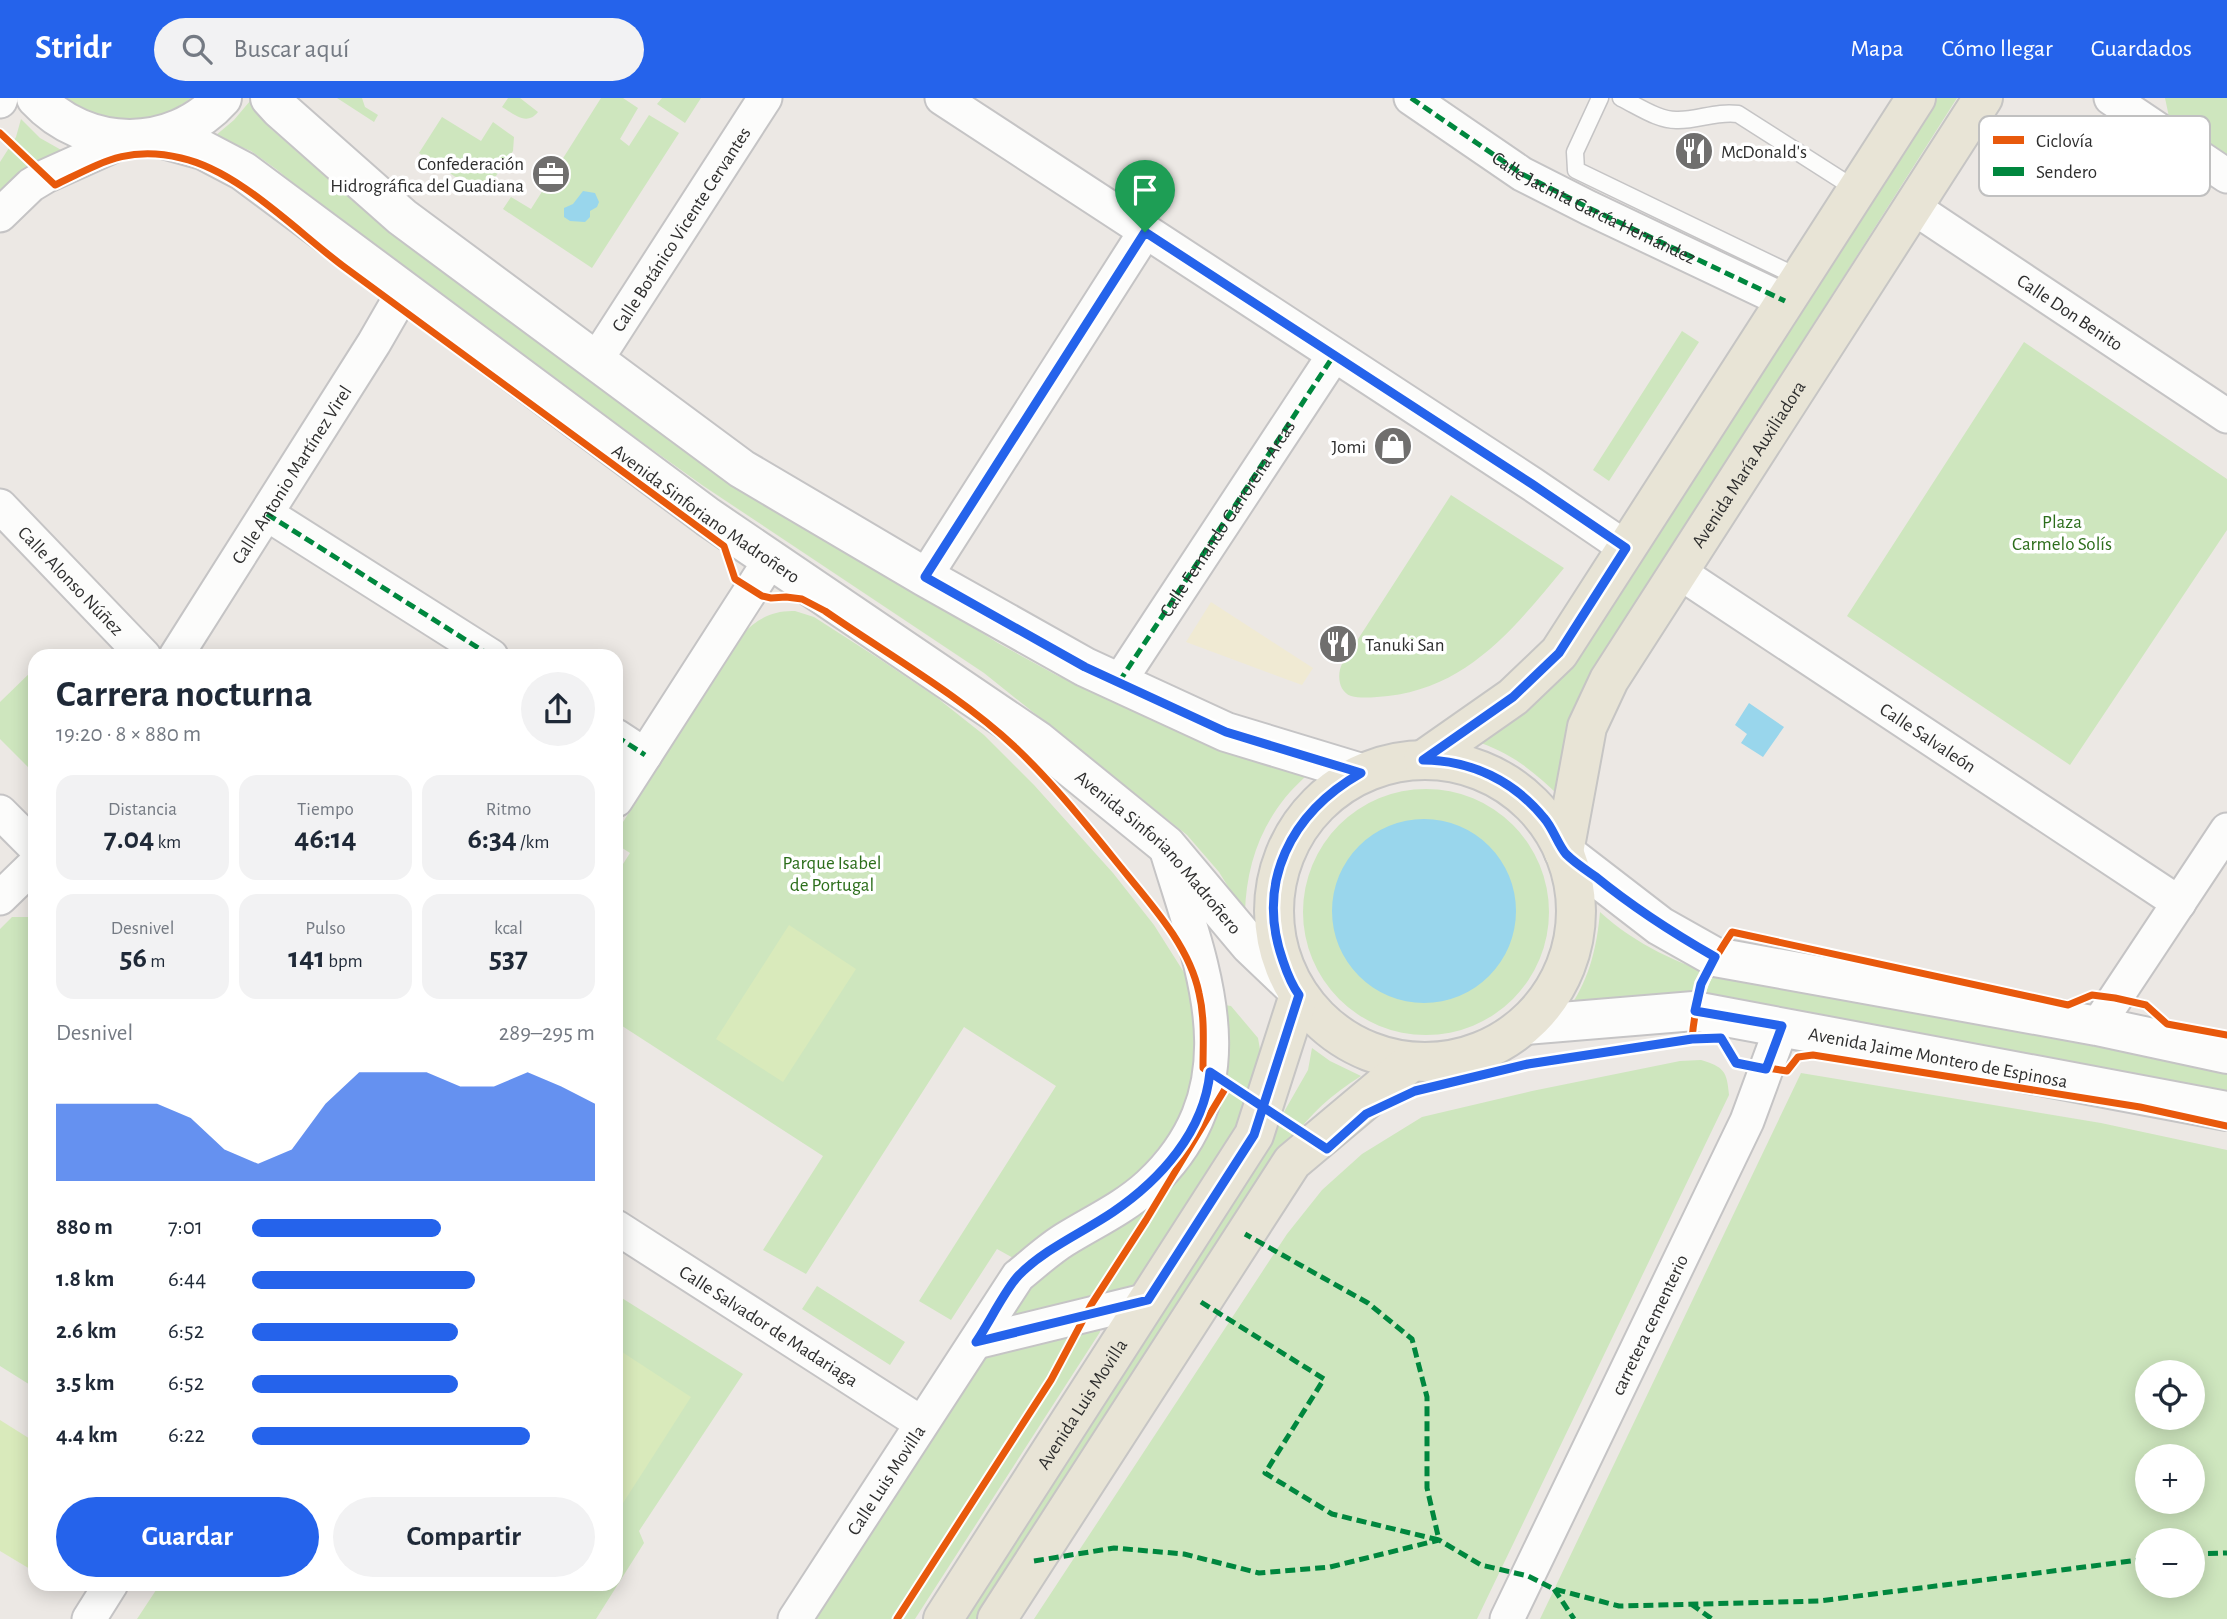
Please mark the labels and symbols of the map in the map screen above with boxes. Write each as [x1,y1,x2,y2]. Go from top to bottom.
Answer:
legend [1979,116,2210,196]
street label: Calle Botánico Vicente Cervantes [609,124,755,336]
restaurant icon: McDonald's [1673,130,1715,172]
text: Ciclovía [2036,132,2093,151]
place label: McDonald's [1721,143,1807,162]
street label: Calle Jacinta García Hernández [1488,148,1699,268]
office icon: Confederación Hidrográfica del Guadiana [530,153,572,195]
place label: Confederación Hidrográfica del Guadiana [330,155,524,196]
pin [1115,160,1175,232]
text: Sendero [2036,163,2097,182]
street label: Calle Don Benito [2013,271,2126,355]
street label: Avenida María Auxiliadora [1689,377,1810,552]
street label: Calle Antonio Martínez Virel [229,383,356,568]
street label: Calle Fernando Garrorena Arcas [1157,417,1299,621]
shop icon: Jomi [1372,425,1414,467]
place label: Jomi [1332,438,1366,457]
street label: Avenida Sinforiano Madroñero [608,441,803,587]
park label: Plaza Carmelo Solís [2012,513,2112,554]
street label: Calle Alonso Núñez [14,523,127,640]
restaurant icon: Tanuki San [1317,623,1359,665]
place label: Tanuki San [1365,636,1445,655]
street label: Calle Salvaleón [1876,700,1979,777]
street label: Avenida Sinforiano Madroñero [1071,767,1244,938]
park label: Parque Isabel de Portugal [782,854,882,895]
street label: Avenida Jaime Montero de Espinosa [1807,1025,2069,1092]
street label: carretera cementerio [1608,1252,1692,1398]
street label: Calle Salvador de Madariaga [676,1262,861,1391]
street label: Avenida Luis Movilla [1034,1336,1131,1473]
street label: Calle Luis Movilla [844,1422,929,1539]

